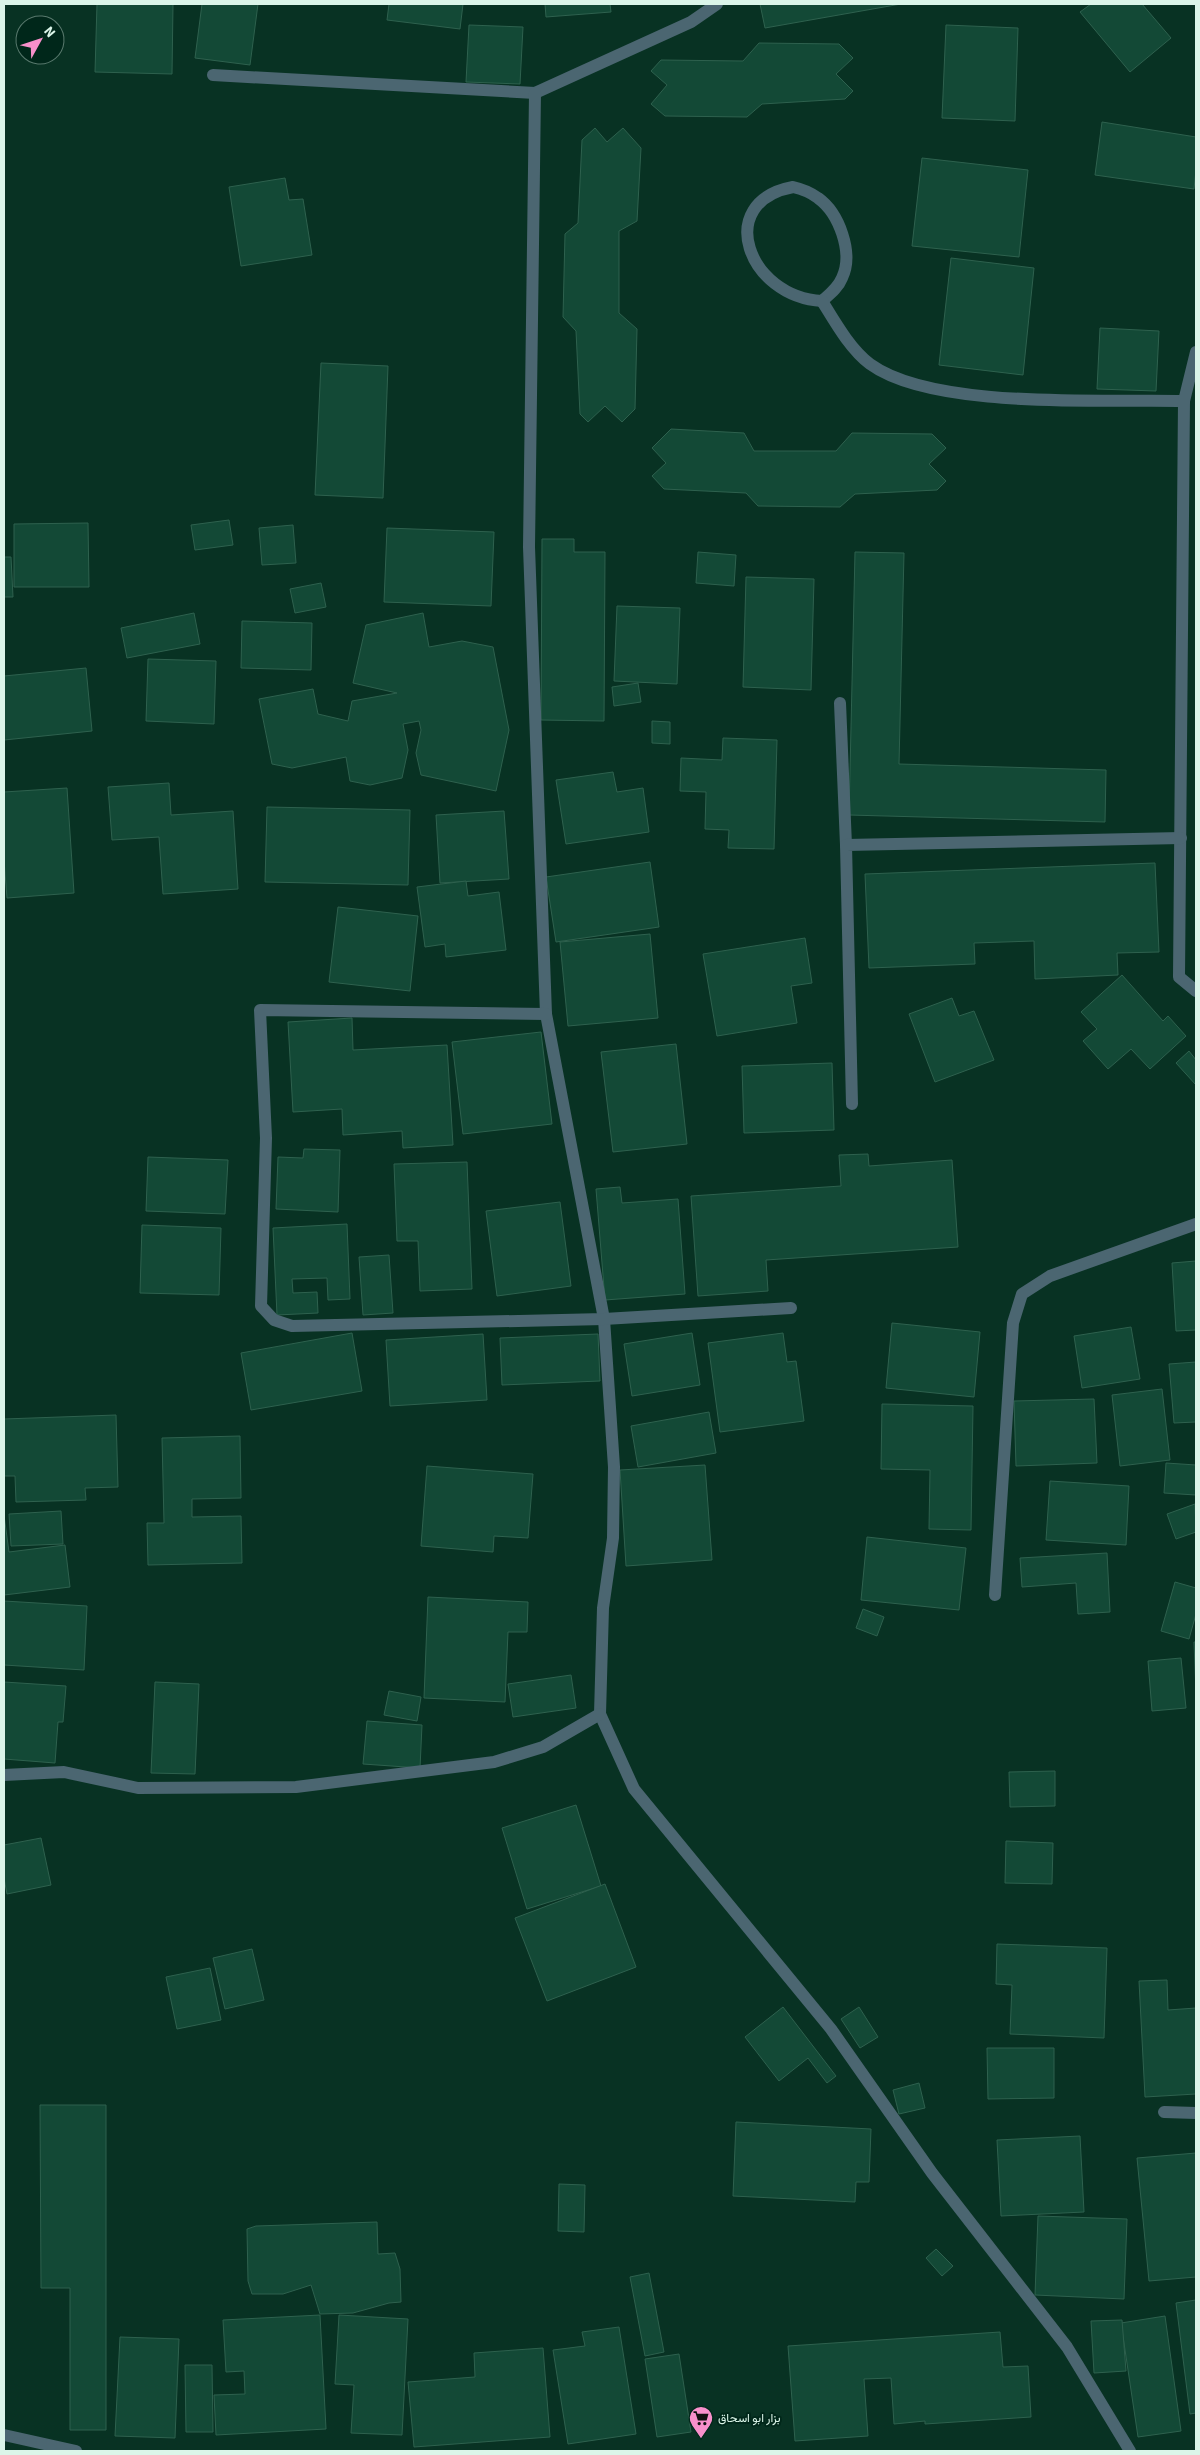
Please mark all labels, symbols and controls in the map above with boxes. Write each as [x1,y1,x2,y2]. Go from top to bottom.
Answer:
north arrow [15,15,65,65]
text: N [39,22,60,42]
supermarket icon: بزار ابو اسحاق [688,2405,714,2439]
place label: بزار ابو اسحاق [718,2410,781,2427]

